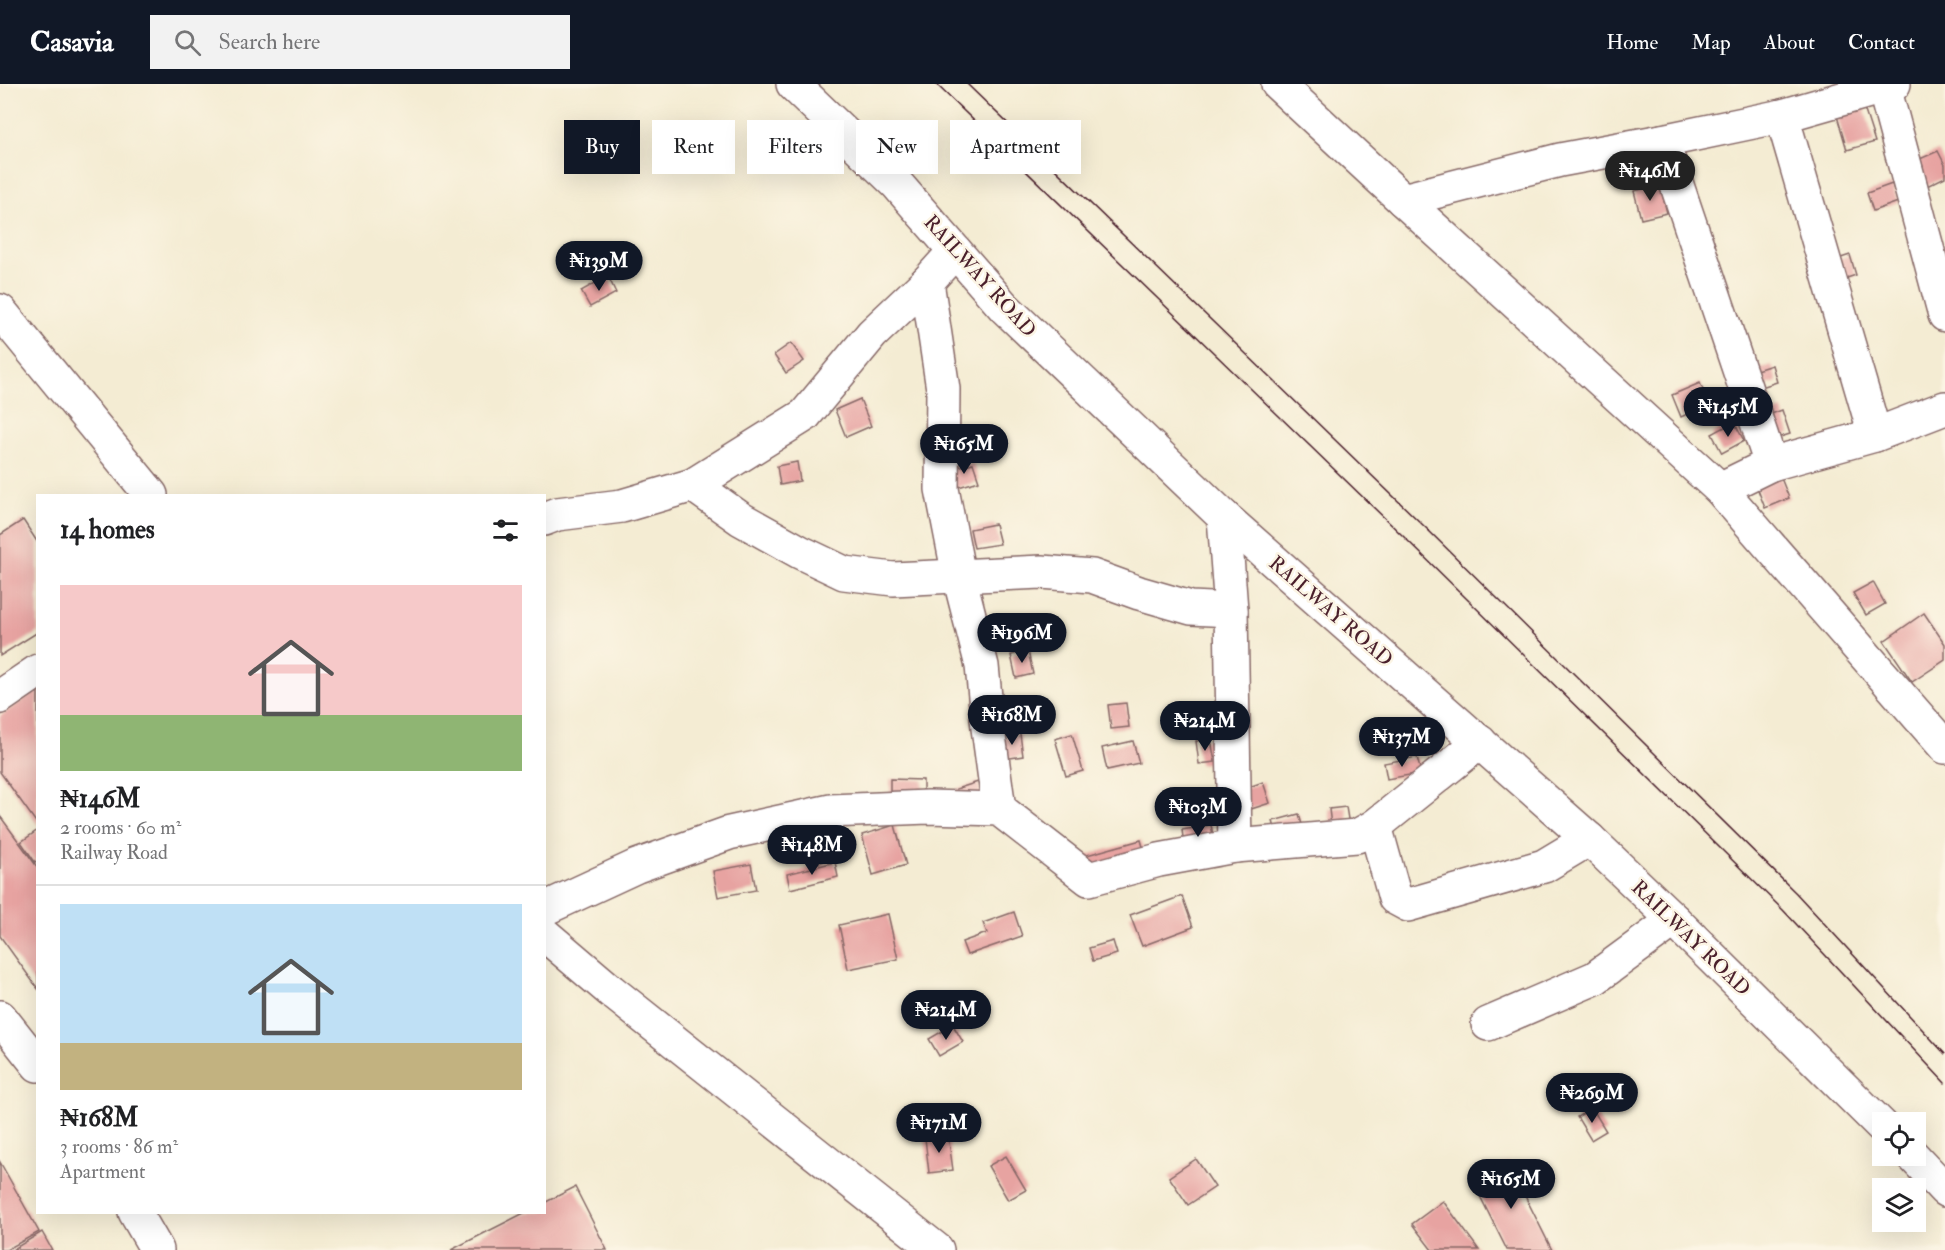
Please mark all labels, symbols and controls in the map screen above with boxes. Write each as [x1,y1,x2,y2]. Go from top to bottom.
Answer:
search box [150,15,570,69]
text: Casavia [30,25,114,60]
icon: search [171,26,204,59]
text: Search here [219,28,320,56]
text: Home [1606,29,1658,56]
text: Map [1691,29,1731,56]
text: About [1764,29,1815,56]
text: Contact [1848,29,1915,56]
chip: Buy [564,120,640,174]
chip: Rent [652,120,735,174]
chip: Filters [747,120,844,174]
chip: New [856,120,938,174]
chip: Apartment [950,120,1081,174]
pin: ₦146M [1608,151,1692,202]
text: ₦146M [1619,158,1681,183]
street label: RAILWAY ROAD [919,210,1041,342]
pin: ₦139M [557,241,641,292]
text: ₦139M [570,248,628,273]
pin: ₦145M [1686,387,1770,438]
text: ₦145M [1698,394,1758,419]
pin: ₦165M [922,424,1006,475]
text: ₦165M [934,431,994,456]
text: 14 homes [60,514,155,546]
icon: filters [489,514,522,547]
street label: RAILWAY ROAD [1264,550,1398,672]
pin: ₦196M [980,613,1064,664]
text: ₦196M [991,620,1053,645]
icon: home [237,624,345,732]
pin: ₦168M [970,695,1054,746]
pin: ₦214M [1163,701,1247,752]
text: ₦168M [982,702,1042,727]
text: ₦214M [1174,708,1236,733]
pin: ₦137M [1360,717,1444,768]
text: ₦137M [1373,724,1431,749]
text: ₦146M [60,783,140,815]
pin: ₦103M [1156,787,1240,838]
text: ₦103M [1169,794,1227,819]
text: 2 rooms · 60 m² [60,815,181,840]
pin: ₦148M [770,825,854,876]
text: ₦148M [781,832,843,857]
text: Railway Road [60,840,168,865]
street label: RAILWAY ROAD [1626,875,1756,1001]
icon: home [237,943,345,1051]
pin: ₦214M [904,990,988,1041]
text: ₦214M [915,997,977,1022]
pin: ₦269M [1550,1073,1634,1124]
text: ₦269M [1560,1080,1624,1105]
text: ₦168M [60,1102,138,1134]
pin: ₦171M [897,1103,981,1154]
text: ₦171M [910,1110,968,1135]
map controls [1872,1112,1926,1232]
button: locate [1872,1112,1926,1166]
text: 3 rooms · 86 m² [60,1134,178,1159]
text: Apartment [60,1159,145,1184]
pin: ₦165M [1469,1159,1553,1210]
text: ₦165M [1481,1166,1541,1191]
button: layers [1872,1178,1926,1232]

